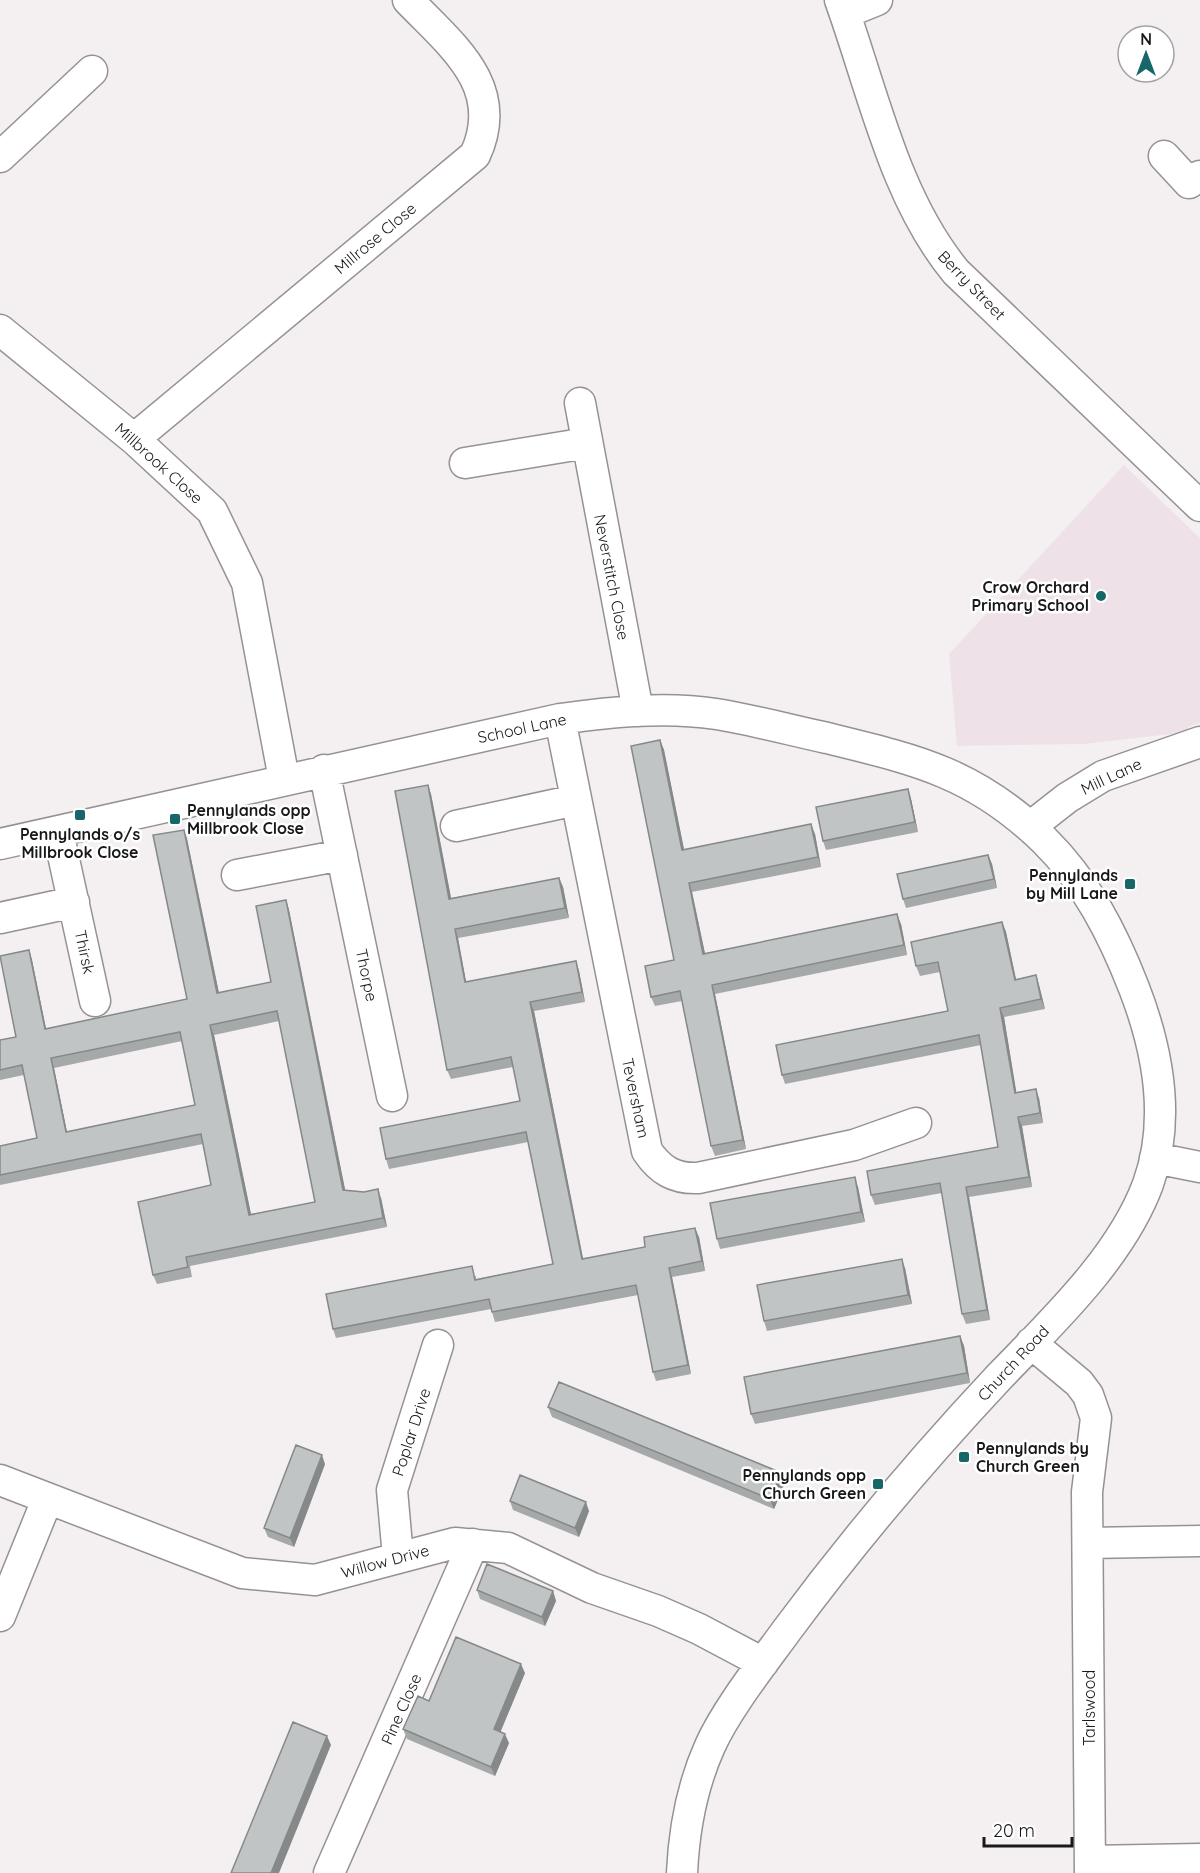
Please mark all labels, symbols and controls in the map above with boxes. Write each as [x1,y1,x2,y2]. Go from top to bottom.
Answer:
north arrow [1116,24,1176,84]
text: N [1140,29,1152,49]
street label: Millrose Close [330,198,420,278]
street label: Berry Street [934,246,1010,324]
street label: Millbrook Close [111,418,207,508]
street label: Neverstitch Close [590,512,634,642]
place label: Crow Orchard Primary School [971,577,1089,615]
marker: Crow Orchard Primary School [1094,589,1108,603]
street label: School Lane [476,709,568,747]
street label: Mill Lane [1077,753,1145,799]
place label: Pennylands opp Millbrook Close [187,800,311,838]
marker: Pennylands o/s Millbrook Close [73,808,87,822]
marker: Pennylands opp Millbrook Close [168,812,182,826]
place label: Pennylands o/s Millbrook Close [20,824,140,862]
place label: Pennylands by Mill Lane [1026,865,1118,903]
marker: Pennylands by Mill Lane [1123,877,1137,891]
street label: Thirsk [71,928,99,976]
street label: Thorpe [352,947,382,1003]
street label: Teversham [618,1056,654,1140]
street label: Church Road [973,1321,1053,1405]
street label: Poplar Drive [387,1386,435,1478]
place label: Pennylands by Church Green [976,1438,1089,1476]
marker: Pennylands by Church Green [957,1450,971,1464]
place label: Pennylands opp Church Green [742,1465,866,1503]
marker: Pennylands opp Church Green [871,1477,885,1491]
street label: Willow Drive [339,1540,431,1582]
street label: Pine Close [376,1670,426,1748]
street label: Tarlswood [1079,1670,1099,1746]
scale bar [984,1810,1072,1848]
text: 20 m [993,1819,1035,1842]

